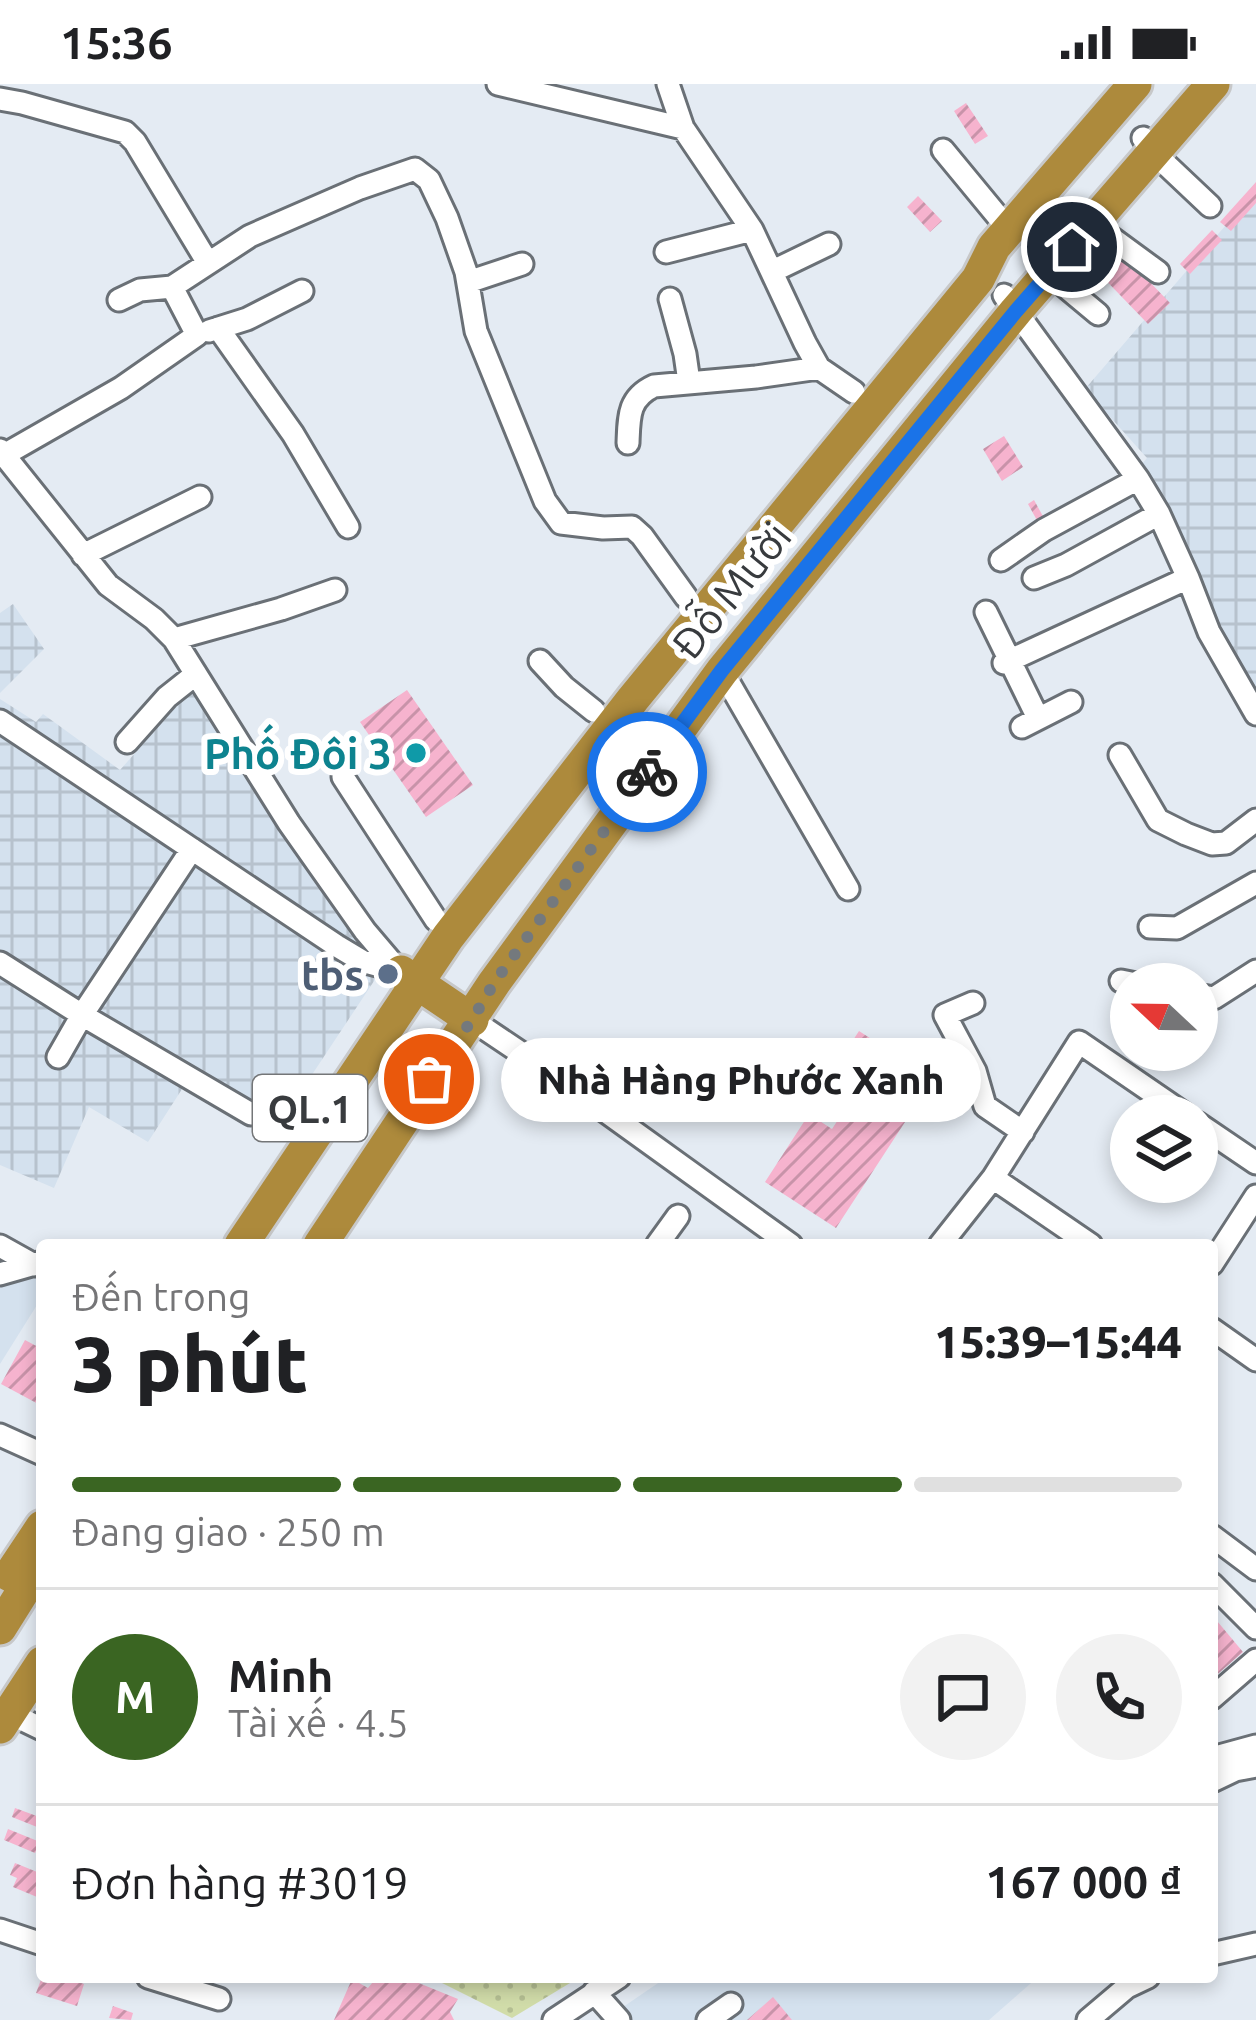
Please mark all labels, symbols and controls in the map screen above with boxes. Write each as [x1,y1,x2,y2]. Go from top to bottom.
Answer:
text: 15:36 [60,17,173,68]
pin [1021,196,1123,298]
icon: home [1039,214,1105,280]
street label: Đỗ Mười [660,511,800,667]
courier [587,712,707,832]
place label: Phố Đôi 3 [204,724,392,777]
icon: bike [614,739,680,805]
marker: Phố Đôi 3 [403,740,429,766]
place label: tbs [301,951,364,998]
marker: tbs [375,961,401,987]
north arrow [1110,963,1218,1071]
map controls [1110,963,1218,1203]
pin [378,1028,480,1130]
callout: Nhà Hàng Phước Xanh [501,1037,981,1121]
icon: bag [396,1046,462,1112]
text: Nhà Hàng Phước Xanh [538,1058,944,1101]
road number: QL.1 [253,1075,367,1141]
button: layers [1110,1095,1218,1203]
text: Đến trong [72,1275,250,1318]
text: 15:39–15:44 [934,1316,1182,1367]
text: 3 phút [72,1319,308,1407]
text: Đang giao · 250 m [72,1510,385,1553]
button: chat [900,1634,1026,1760]
button: phone [1056,1634,1182,1760]
text: Minh [228,1650,333,1701]
text: M [115,1671,155,1722]
text: Tài xế · 4.5 [228,1701,408,1744]
text: 167 000 ₫ [985,1856,1182,1907]
text: Đơn hàng #3019 [72,1857,409,1908]

